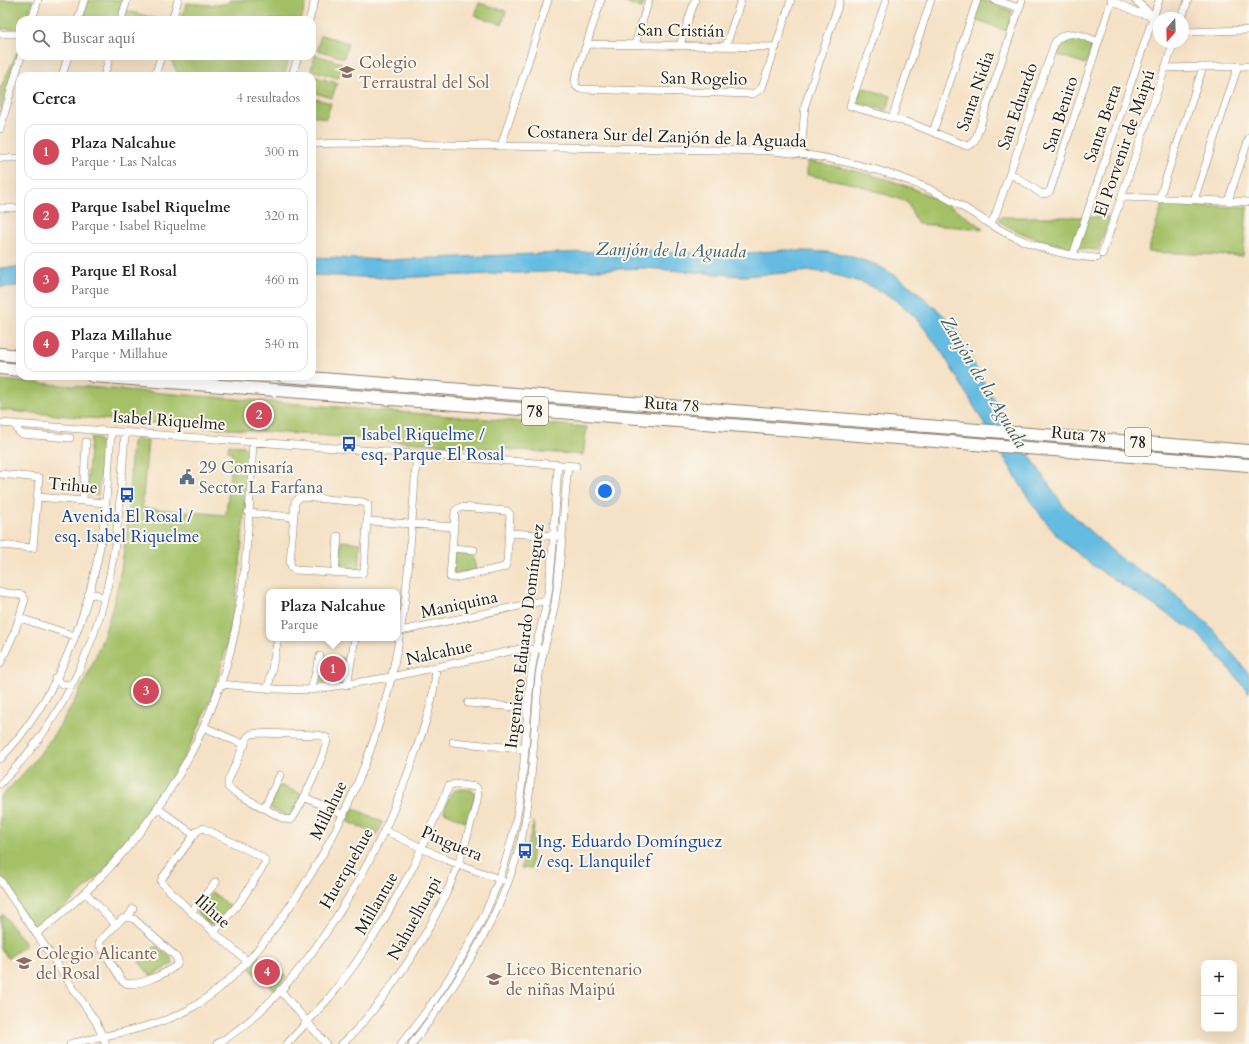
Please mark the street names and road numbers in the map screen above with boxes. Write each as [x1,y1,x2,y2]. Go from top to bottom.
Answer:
street label: San Cristián [637,18,725,43]
street label: Santa Nidia [951,47,1000,134]
street label: San Eduardo [992,60,1043,153]
street label: San Rogelio [660,66,747,91]
street label: El Porvenir de Maipú [1089,67,1160,220]
street label: San Benito [1037,73,1084,155]
street label: Santa Berta [1078,81,1127,165]
street label: Costanera Sur del Zanjón de la Aguada [527,120,808,153]
street label: Ruta 78 [643,391,701,418]
road number: 78 [522,397,548,425]
street label: Isabel Riquelme [111,405,226,436]
street label: Ruta 78 [1050,421,1108,448]
road number: 78 [1125,428,1151,456]
street label: Trihue [47,472,99,499]
street label: Ingeniero Eduardo Domínguez [499,522,550,750]
street label: Maniquina [419,585,500,624]
street label: Nalcahue [404,634,475,671]
street label: Millahue [304,777,353,844]
street label: Pinguera [418,820,487,867]
street label: Huerquehue [314,824,379,913]
street label: Millantue [349,868,404,939]
street label: Nahuelhuapi [382,872,447,964]
street label: Ilihue [190,889,236,934]

